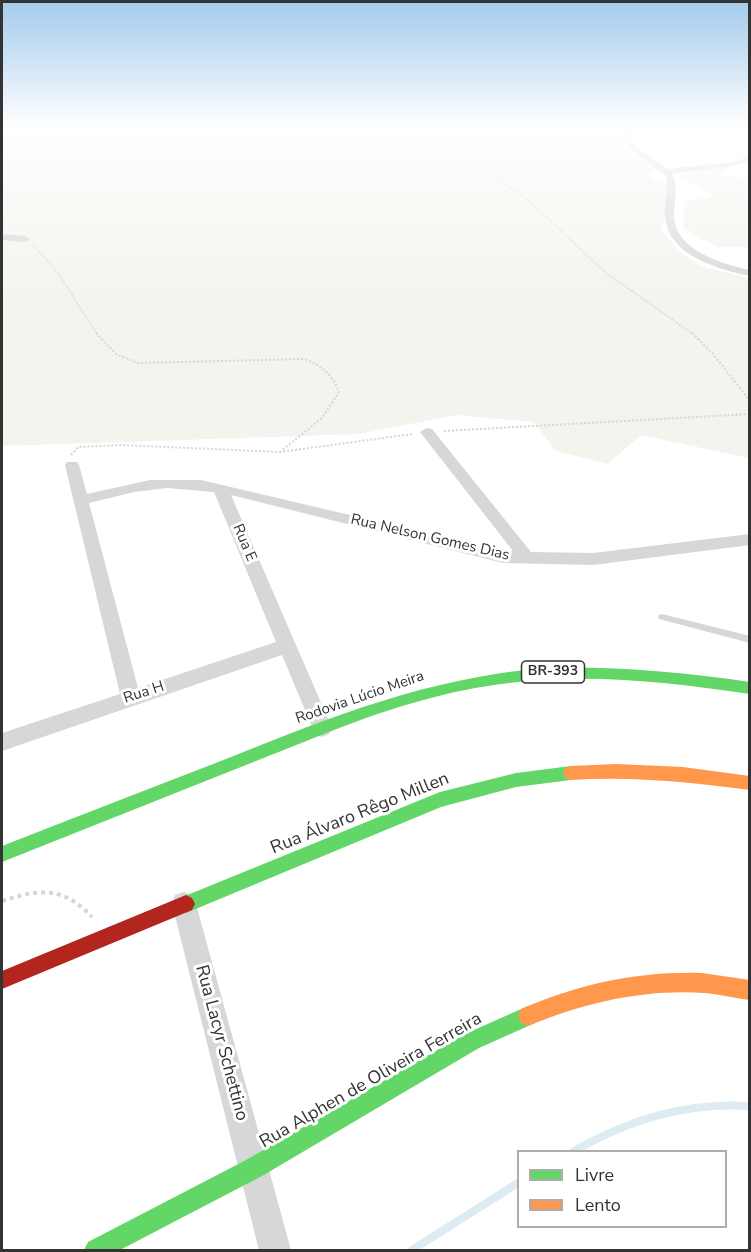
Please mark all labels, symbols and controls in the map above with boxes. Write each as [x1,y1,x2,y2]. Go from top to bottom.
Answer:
street label: Rua Nelson Gomes Dias [349,511,511,565]
street label: Rua E [228,522,260,564]
road number: BR-393 [522,661,584,683]
street label: Rodovia Lúcio Meira [293,668,427,728]
street label: Rua H [121,678,167,708]
street label: Rua Álvaro Rêgo Millen [268,768,452,860]
street label: Rua Lacyr Schettino [190,963,252,1123]
street label: Rua Alphen de Oliveira Ferreira [256,1008,486,1154]
legend [517,1150,727,1228]
text: Livre [575,1163,614,1187]
text: Lento [575,1193,621,1217]

